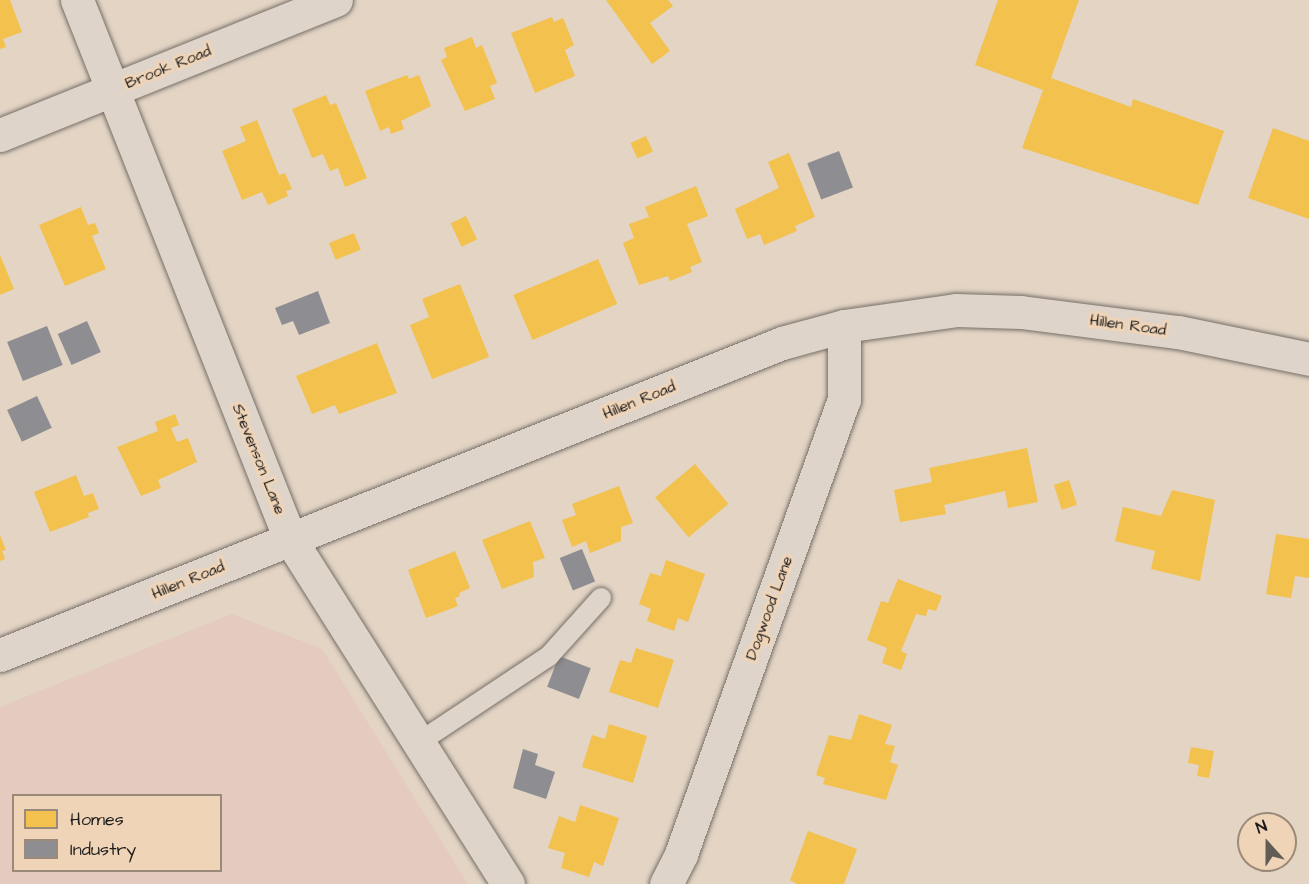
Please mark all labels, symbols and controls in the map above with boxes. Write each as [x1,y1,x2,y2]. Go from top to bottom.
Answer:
street label: Brook Road [122,41,214,93]
street label: Hillen Road [1089,310,1167,340]
street label: Hillen Road [600,377,678,423]
street label: Stevenson Lane [228,401,290,517]
street label: Dogwood Lane [741,553,797,663]
street label: Hillen Road [149,557,227,603]
legend [12,794,222,872]
text: Homes [70,807,124,832]
north arrow [1237,812,1297,872]
text: N [1253,815,1270,839]
text: Industry [70,837,136,862]

